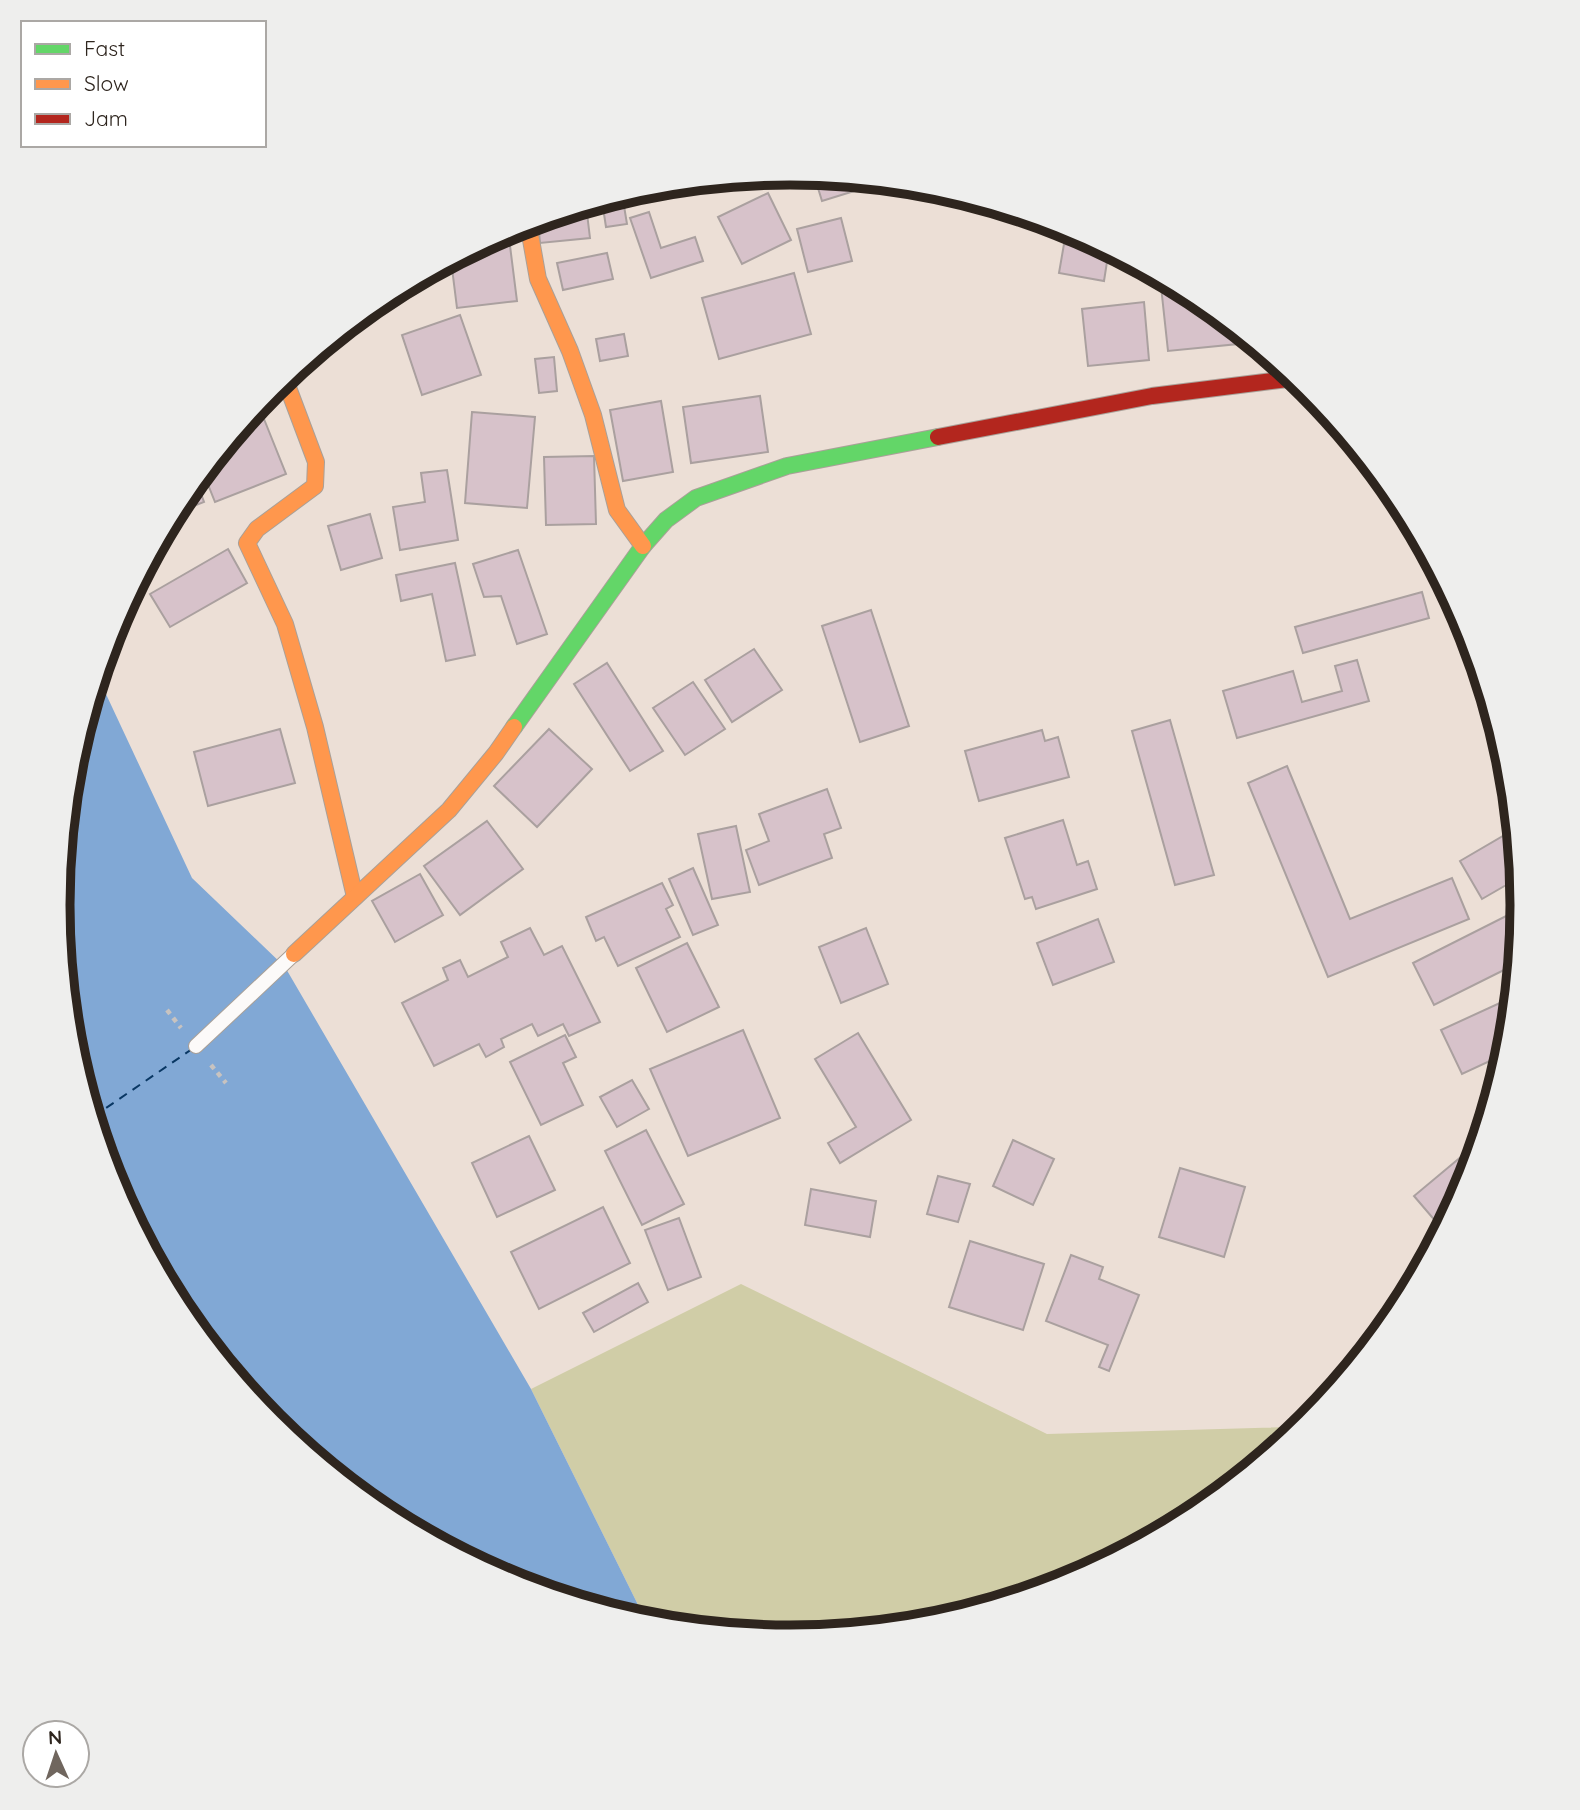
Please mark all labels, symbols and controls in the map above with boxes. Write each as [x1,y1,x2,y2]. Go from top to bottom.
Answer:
legend [21,21,266,147]
text: Fast [84,35,125,61]
text: Slow [84,70,129,96]
text: Jam [84,105,128,131]
north arrow [21,1719,91,1789]
text: N [48,1725,63,1749]

